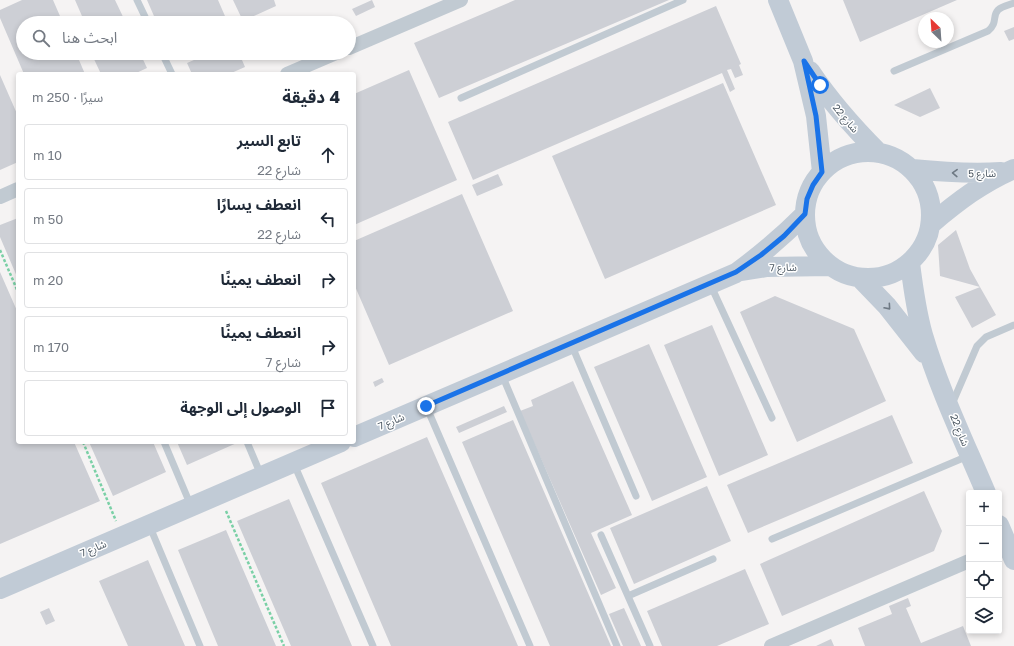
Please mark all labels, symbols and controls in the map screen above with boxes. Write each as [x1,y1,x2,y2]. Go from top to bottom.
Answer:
north arrow [918,12,954,48]
search box [16,16,356,60]
icon: search [30,27,52,49]
text: ابحث هنا [62,28,117,46]
route start [811,76,829,94]
text: 4 دقيقة [282,86,340,107]
text: سيرًا · 250 m [32,89,103,105]
street label: شارع 22 [829,101,861,136]
text: تابع السير [237,131,301,149]
icon: ahead [317,144,339,166]
text: 10 m [33,147,62,163]
text: شارع 22 [257,162,301,178]
street label: شارع 5 [968,167,996,181]
one-way arrow [952,169,958,177]
text: انعطف يسارًا [217,195,301,213]
icon: left [317,208,339,230]
text: 50 m [33,211,63,227]
text: شارع 22 [257,226,301,242]
street label: شارع 7 [769,261,797,275]
icon: right [317,269,339,291]
text: انعطف يمينًا [221,270,301,288]
text: 20 m [33,272,63,288]
one-way arrow [883,303,890,310]
text: انعطف يمينًا [221,323,301,341]
icon: right [317,336,339,358]
text: 170 m [33,339,69,355]
text: شارع 7 [266,354,301,370]
icon: arrive [317,397,339,419]
route end [417,397,435,415]
text: الوصول إلى الوجهة [180,398,301,416]
street label: شارع 7 [376,410,407,434]
street label: شارع 22 [946,412,972,449]
map controls [966,490,1002,634]
button: + [966,490,1002,526]
button: − [966,526,1002,562]
street label: شارع 7 [78,537,109,561]
button: locate [966,562,1002,598]
button: layers [966,598,1002,634]

